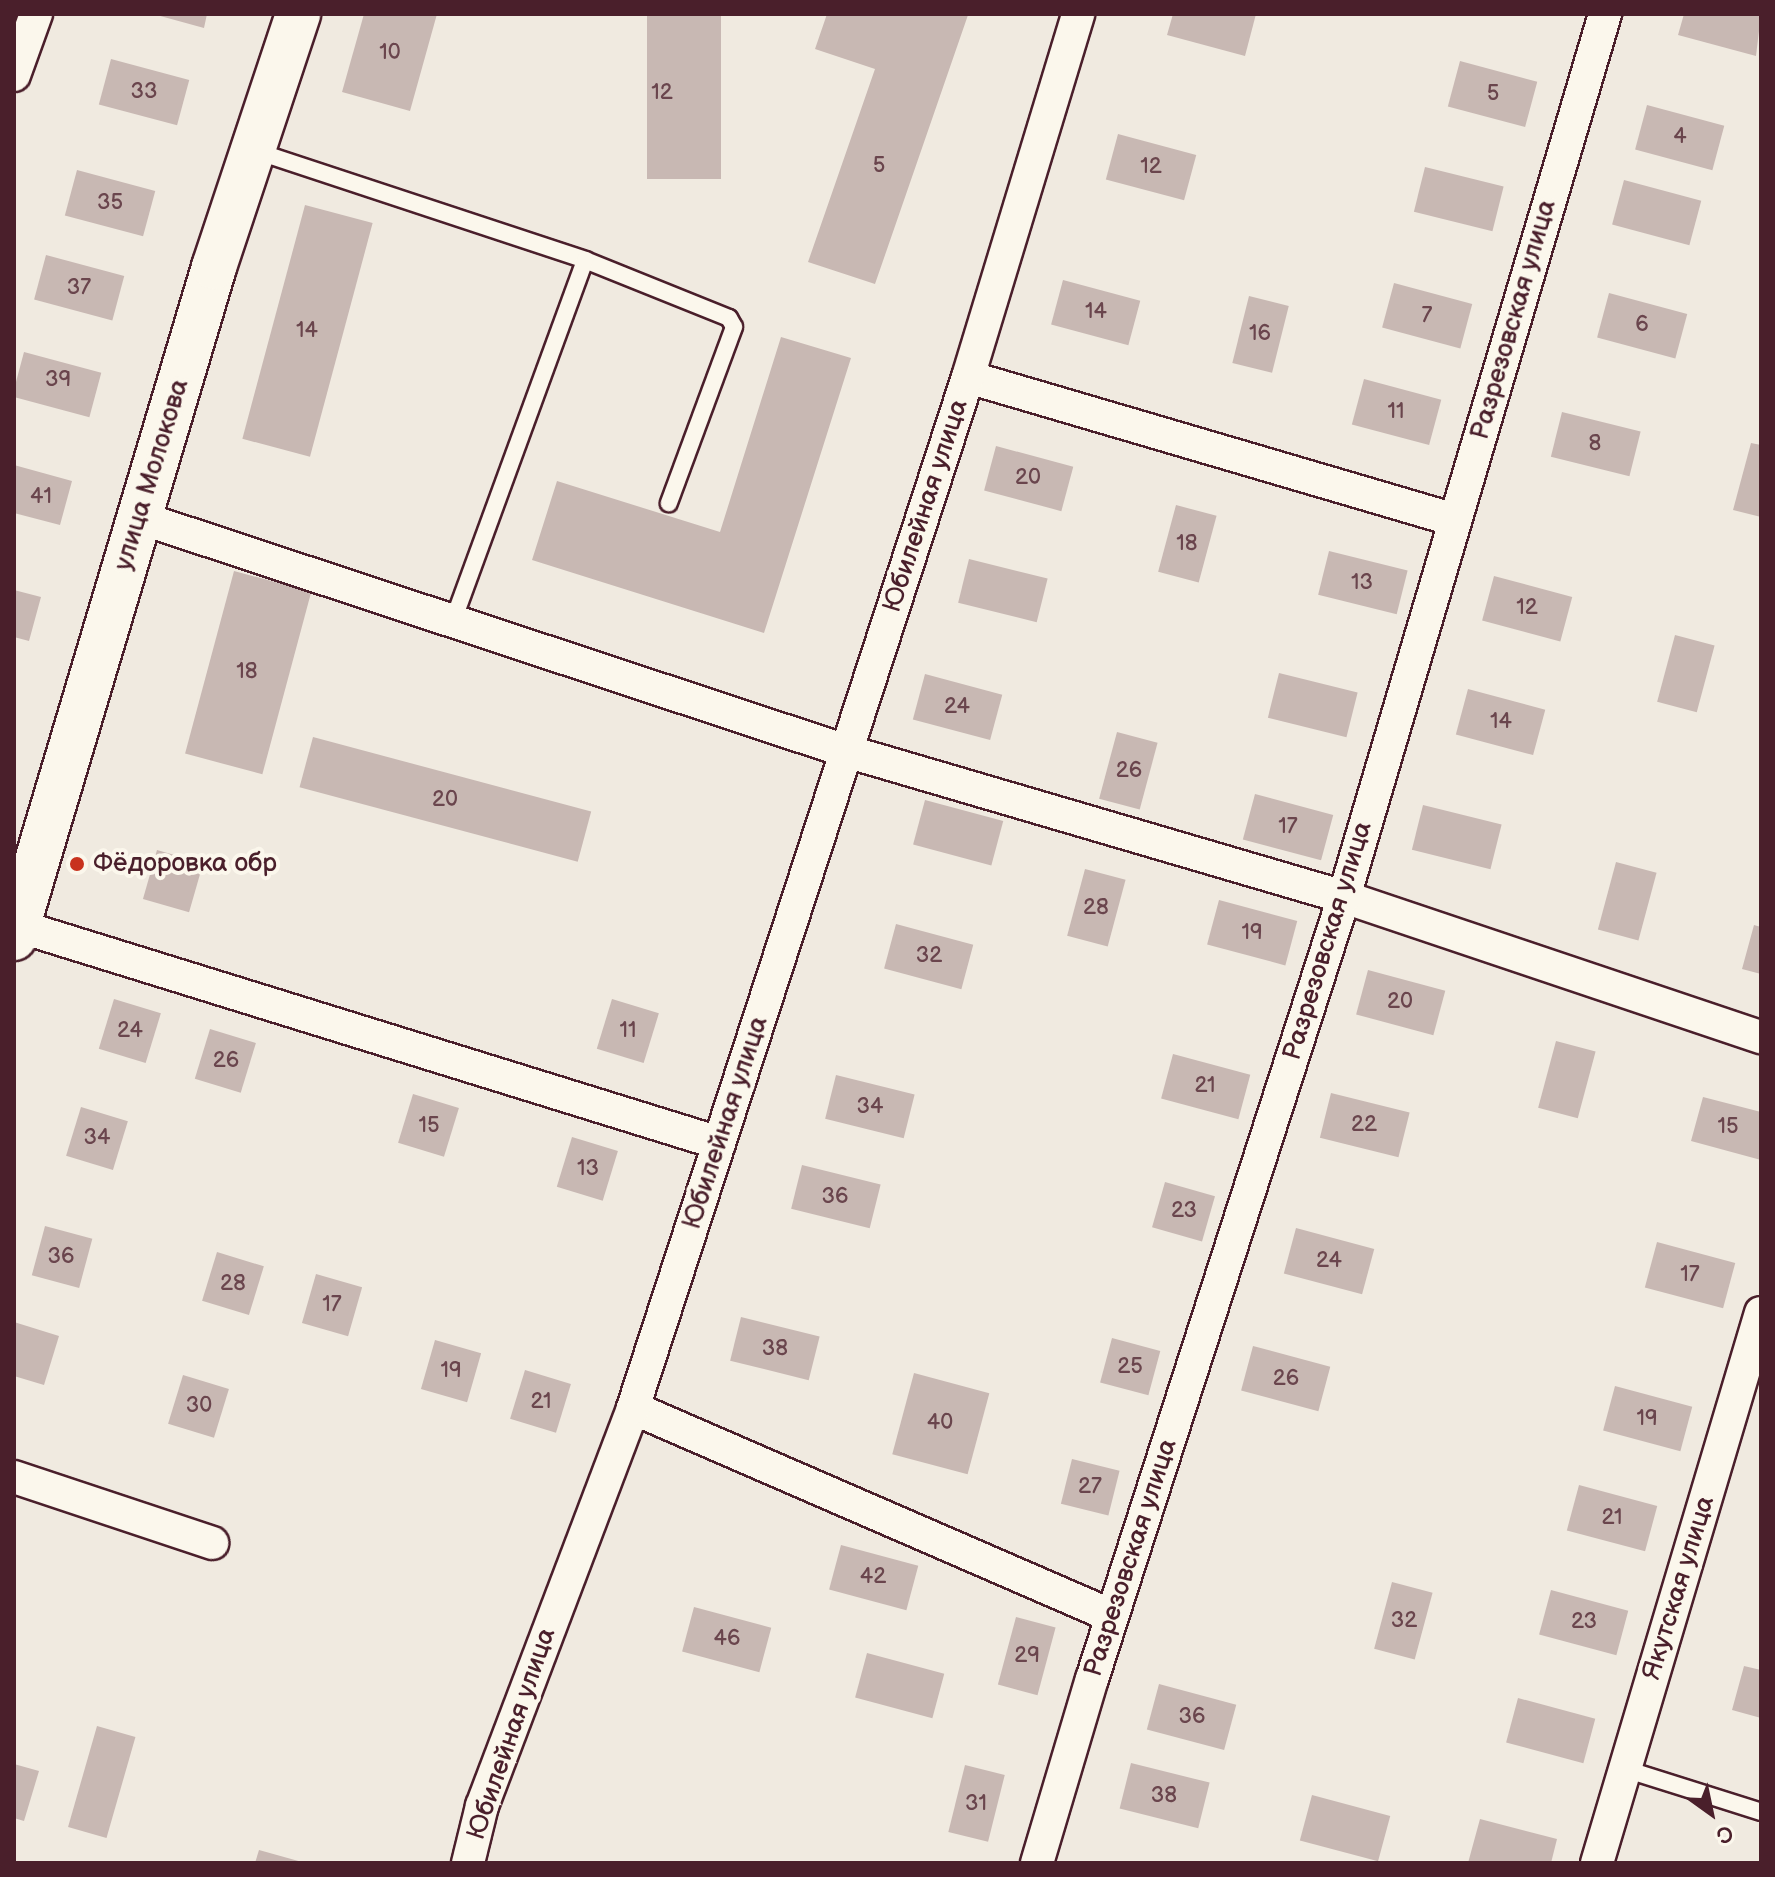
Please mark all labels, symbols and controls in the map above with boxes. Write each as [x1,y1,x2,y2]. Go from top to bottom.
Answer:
house number: 10 [379,40,401,66]
house number: 33 [130,79,158,105]
house number: 12 [651,80,673,106]
house number: 5 [1487,81,1499,107]
house number: 4 [1673,124,1687,150]
house number: 5 [873,153,885,179]
house number: 12 [1140,154,1162,180]
house number: 35 [97,190,123,216]
street label: Разрезовская улица [1465,196,1563,444]
house number: 37 [67,275,91,301]
house number: 14 [1085,299,1107,325]
house number: 7 [1422,303,1432,329]
house number: 6 [1635,312,1649,338]
house number: 14 [296,318,318,344]
house number: 16 [1249,321,1271,347]
house number: 39 [45,367,71,393]
street label: улица Молокова [108,376,196,574]
street label: Юбилейная улица [877,396,975,616]
house number: 11 [1387,399,1405,425]
house number: 8 [1589,431,1601,457]
house number: 20 [1015,465,1041,491]
house number: 41 [30,484,52,510]
house number: 18 [1176,531,1198,557]
house number: 13 [1351,570,1373,596]
house number: 12 [1516,595,1538,621]
house number: 18 [236,659,258,685]
house number: 24 [944,694,970,720]
house number: 14 [1490,709,1512,735]
house number: 26 [1116,758,1142,784]
house number: 20 [432,787,458,813]
house number: 17 [1278,814,1298,840]
street label: Разрезовская улица [1277,818,1379,1064]
place label: Фёдоровка обр [93,848,277,880]
marker: Фёдоровка обр [68,855,86,873]
house number: 28 [1083,895,1109,921]
house number: 19 [1241,920,1263,946]
house number: 32 [916,943,942,969]
house number: 20 [1387,989,1413,1015]
street label: Юбилейная улица [677,1013,775,1233]
house number: 24 [117,1018,143,1044]
house number: 11 [619,1018,637,1044]
house number: 26 [213,1048,239,1074]
house number: 21 [1194,1073,1216,1099]
house number: 34 [857,1094,883,1120]
house number: 22 [1351,1112,1377,1138]
house number: 15 [418,1113,440,1139]
house number: 15 [1717,1114,1739,1140]
house number: 34 [84,1125,110,1151]
house number: 13 [577,1156,599,1182]
house number: 36 [822,1184,848,1210]
house number: 23 [1171,1198,1197,1224]
house number: 36 [48,1244,74,1270]
house number: 24 [1316,1248,1342,1274]
house number: 17 [1680,1262,1700,1288]
house number: 28 [220,1271,246,1297]
house number: 17 [322,1292,342,1318]
house number: 38 [762,1336,788,1362]
house number: 25 [1117,1354,1143,1380]
house number: 19 [440,1358,462,1384]
house number: 26 [1273,1366,1299,1392]
house number: 21 [530,1389,552,1415]
house number: 30 [186,1393,212,1419]
house number: 19 [1636,1406,1658,1432]
house number: 40 [927,1410,953,1436]
street label: Разрезовская улица [1078,1435,1184,1681]
house number: 27 [1078,1474,1102,1500]
street label: Якутская улица [1636,1492,1722,1684]
house number: 21 [1601,1505,1623,1531]
house number: 42 [860,1564,886,1590]
house number: 32 [1391,1608,1417,1634]
house number: 23 [1571,1609,1597,1635]
street label: Юбилейная улица [461,1624,563,1844]
house number: 46 [714,1626,740,1652]
house number: 29 [1014,1643,1040,1669]
house number: 36 [1179,1704,1205,1730]
north arrow [1671,1773,1751,1853]
house number: 38 [1151,1783,1177,1809]
house number: 31 [965,1791,987,1817]
text: С [1711,1818,1738,1849]

